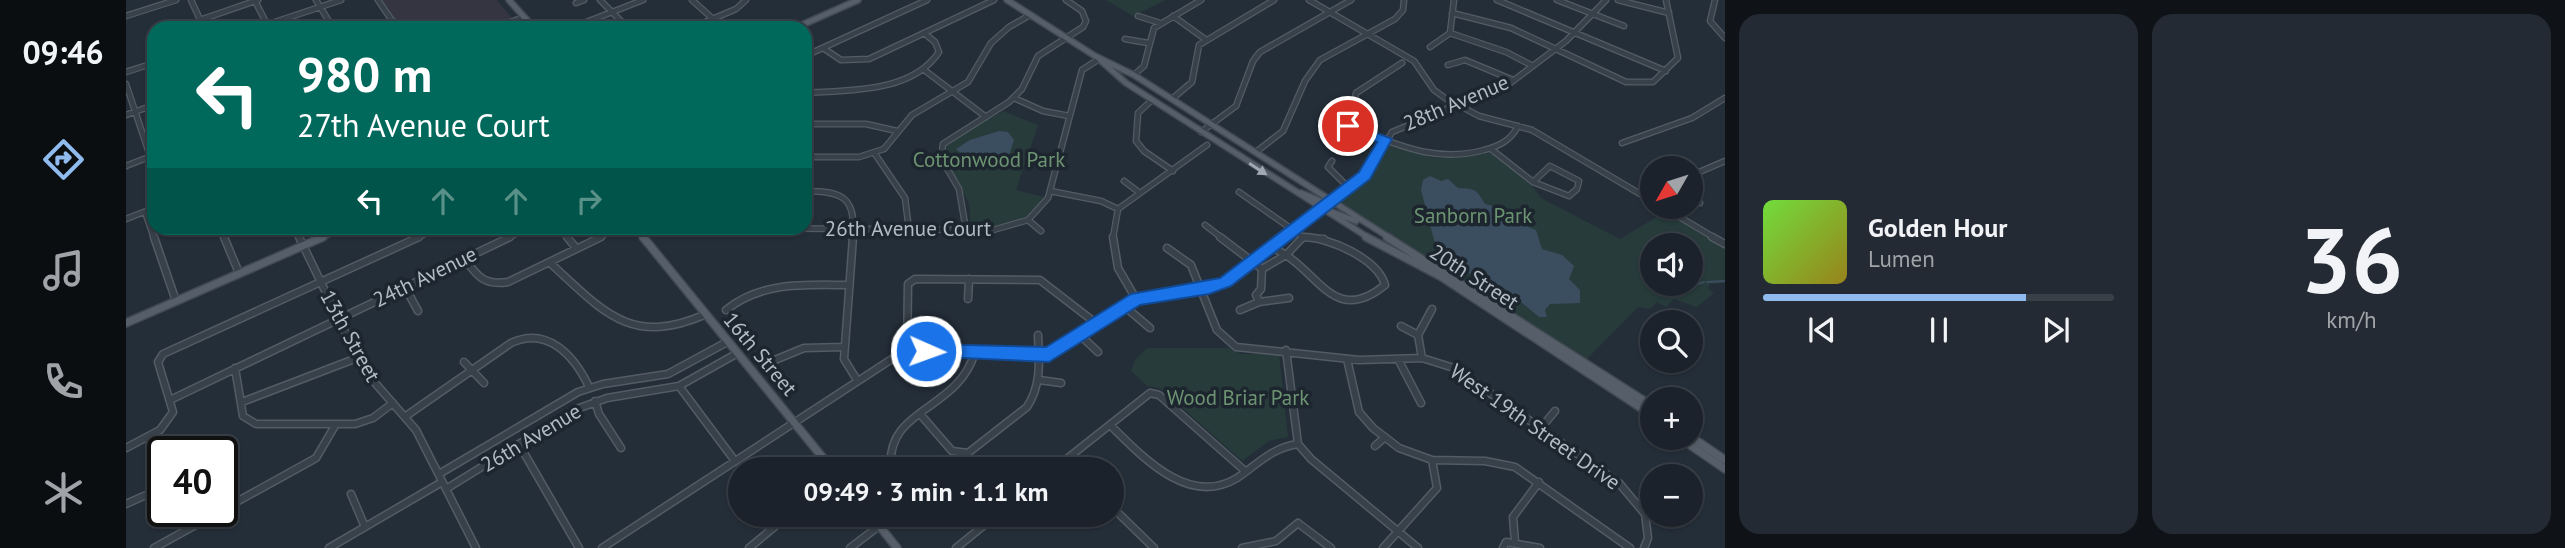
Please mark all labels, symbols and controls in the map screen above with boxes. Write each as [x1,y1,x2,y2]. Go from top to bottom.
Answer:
text: 09:46 [22,31,104,73]
text: 980 m [297,42,432,106]
icon: left [182,49,273,140]
street label: 28th Avenue [1399,68,1513,137]
pin [1318,96,1378,156]
text: 27th Avenue Court [297,104,550,146]
icon: arrive [1329,107,1367,145]
icon: directions [39,135,88,184]
park label: Cottonwood Park [913,146,1065,173]
north arrow [1640,156,1703,219]
map controls [1640,156,1703,527]
one-way arrow [1249,162,1268,175]
icon: left [351,182,389,220]
icon: ahead [424,182,462,220]
icon: ahead [497,182,535,220]
icon: right [570,182,608,220]
text: 36 [2300,200,2403,318]
park label: Sanborn Park [1414,202,1532,229]
text: Golden Hour [1868,211,2007,244]
street label: 26th Avenue Court [825,215,991,242]
button: sound [1640,233,1703,296]
street label: 20th Street [1425,238,1524,315]
street label: 24th Avenue [369,240,481,313]
text: Lumen [1868,244,1935,273]
icon: music [39,246,88,295]
street label: 13th Street [314,285,387,386]
text: km/h [2326,305,2377,334]
street label: 16th Street [718,306,803,401]
button: search [1640,310,1703,373]
icon: previous [1803,311,1841,349]
icon: pause [1920,311,1958,349]
icon: next [2037,311,2075,349]
position arrow [889,314,963,388]
icon: phone [39,357,88,406]
street label: West 19th Street Drive [1445,358,1626,496]
park label: Wood Briar Park [1167,384,1309,411]
button: + [1640,387,1703,450]
street label: 26th Avenue [476,397,586,478]
speed limit sign: 40 [147,436,238,527]
button: − [1640,464,1703,527]
icon: climate [39,468,88,517]
text: 09:49 · 3 min · 1.1 km [804,475,1049,508]

